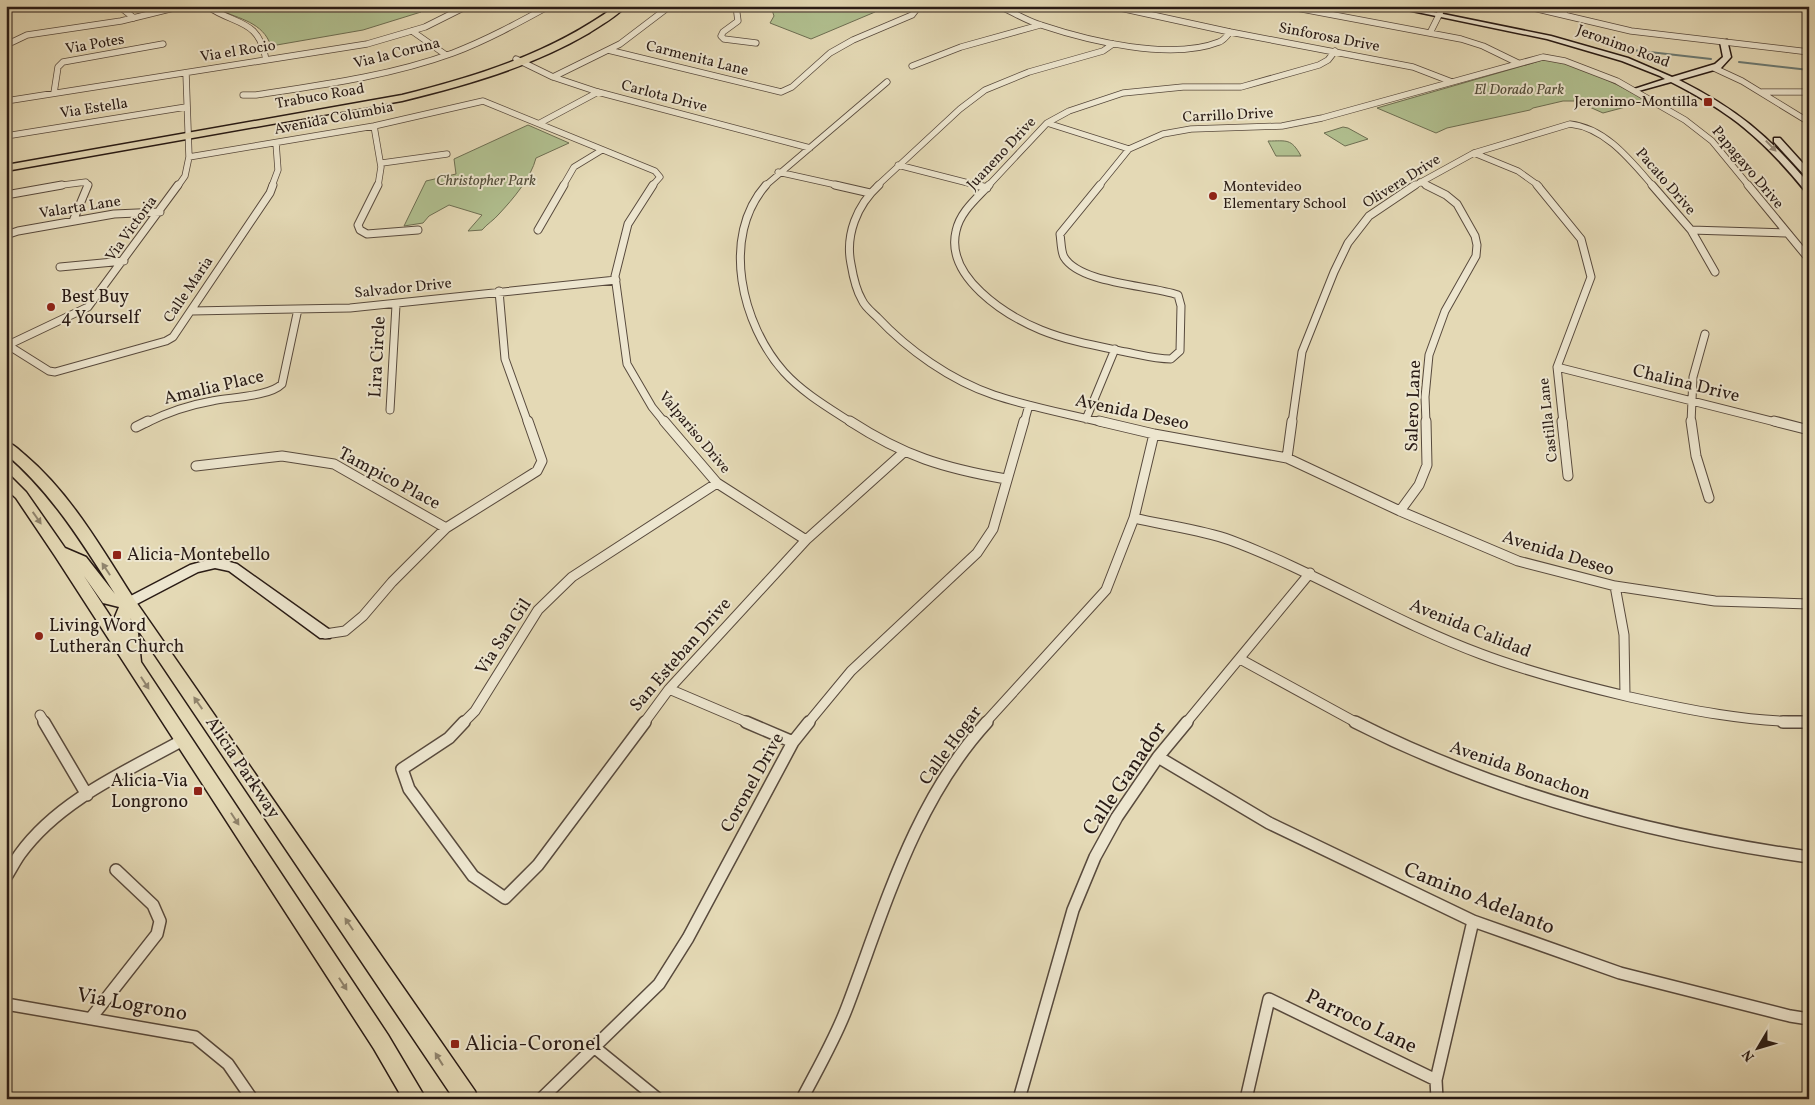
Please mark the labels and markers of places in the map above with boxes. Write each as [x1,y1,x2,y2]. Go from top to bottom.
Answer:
place label: Jeronimo-Montilla [1574,92,1698,113]
marker: Jeronimo-Montilla [1702,96,1714,108]
place label: Montevideo Elementary School [1223,177,1346,215]
marker: Montevideo Elementary School [1207,190,1219,202]
place label: Best Buy 4 Yourself [61,285,141,331]
marker: Best Buy 4 Yourself [45,301,57,313]
place label: Alicia-Montebello [127,543,270,568]
marker: Alicia-Montebello [111,549,123,561]
place label: Living Word Lutheran Church [49,614,184,660]
marker: Living Word Lutheran Church [33,630,45,642]
place label: Alicia-Via Longrono [111,769,188,815]
marker: Alicia-Via Longrono [192,785,204,797]
place label: Alicia-Coronel [465,1030,601,1059]
marker: Alicia-Coronel [449,1038,461,1050]

